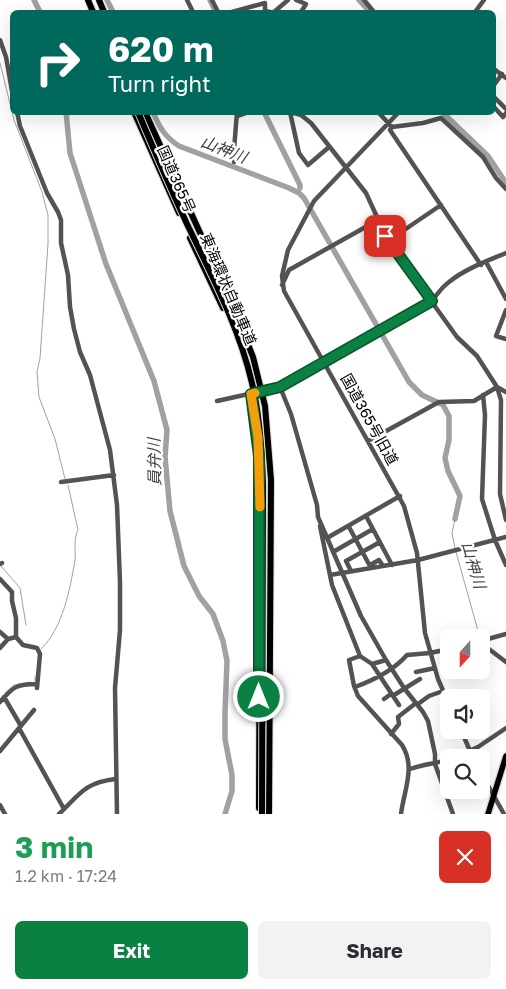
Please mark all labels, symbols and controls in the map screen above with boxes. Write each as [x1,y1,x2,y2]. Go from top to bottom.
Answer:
text: 620 m [108,28,214,70]
icon: right [25,30,90,95]
text: Turn right [108,70,211,97]
water label: 山神川 [198,131,252,168]
street label: 国道365号 [154,143,200,215]
pin [364,215,406,257]
icon: arrive [371,222,399,250]
street label: 東海環状自動車道 [197,230,261,348]
street label: 国道365号旧道 [338,370,402,468]
water label: 員弁川 [144,436,164,486]
water label: 山神川 [458,539,491,593]
north arrow [440,629,490,679]
map controls [440,629,490,799]
position arrow [232,670,284,722]
button: sound [440,689,490,739]
button: search [440,749,490,799]
text: 3 min [15,829,93,865]
button: close [439,831,491,883]
text: 1.2 km · 17:24 [15,866,117,886]
button: Exit [15,921,248,979]
button: Share [258,921,491,979]

